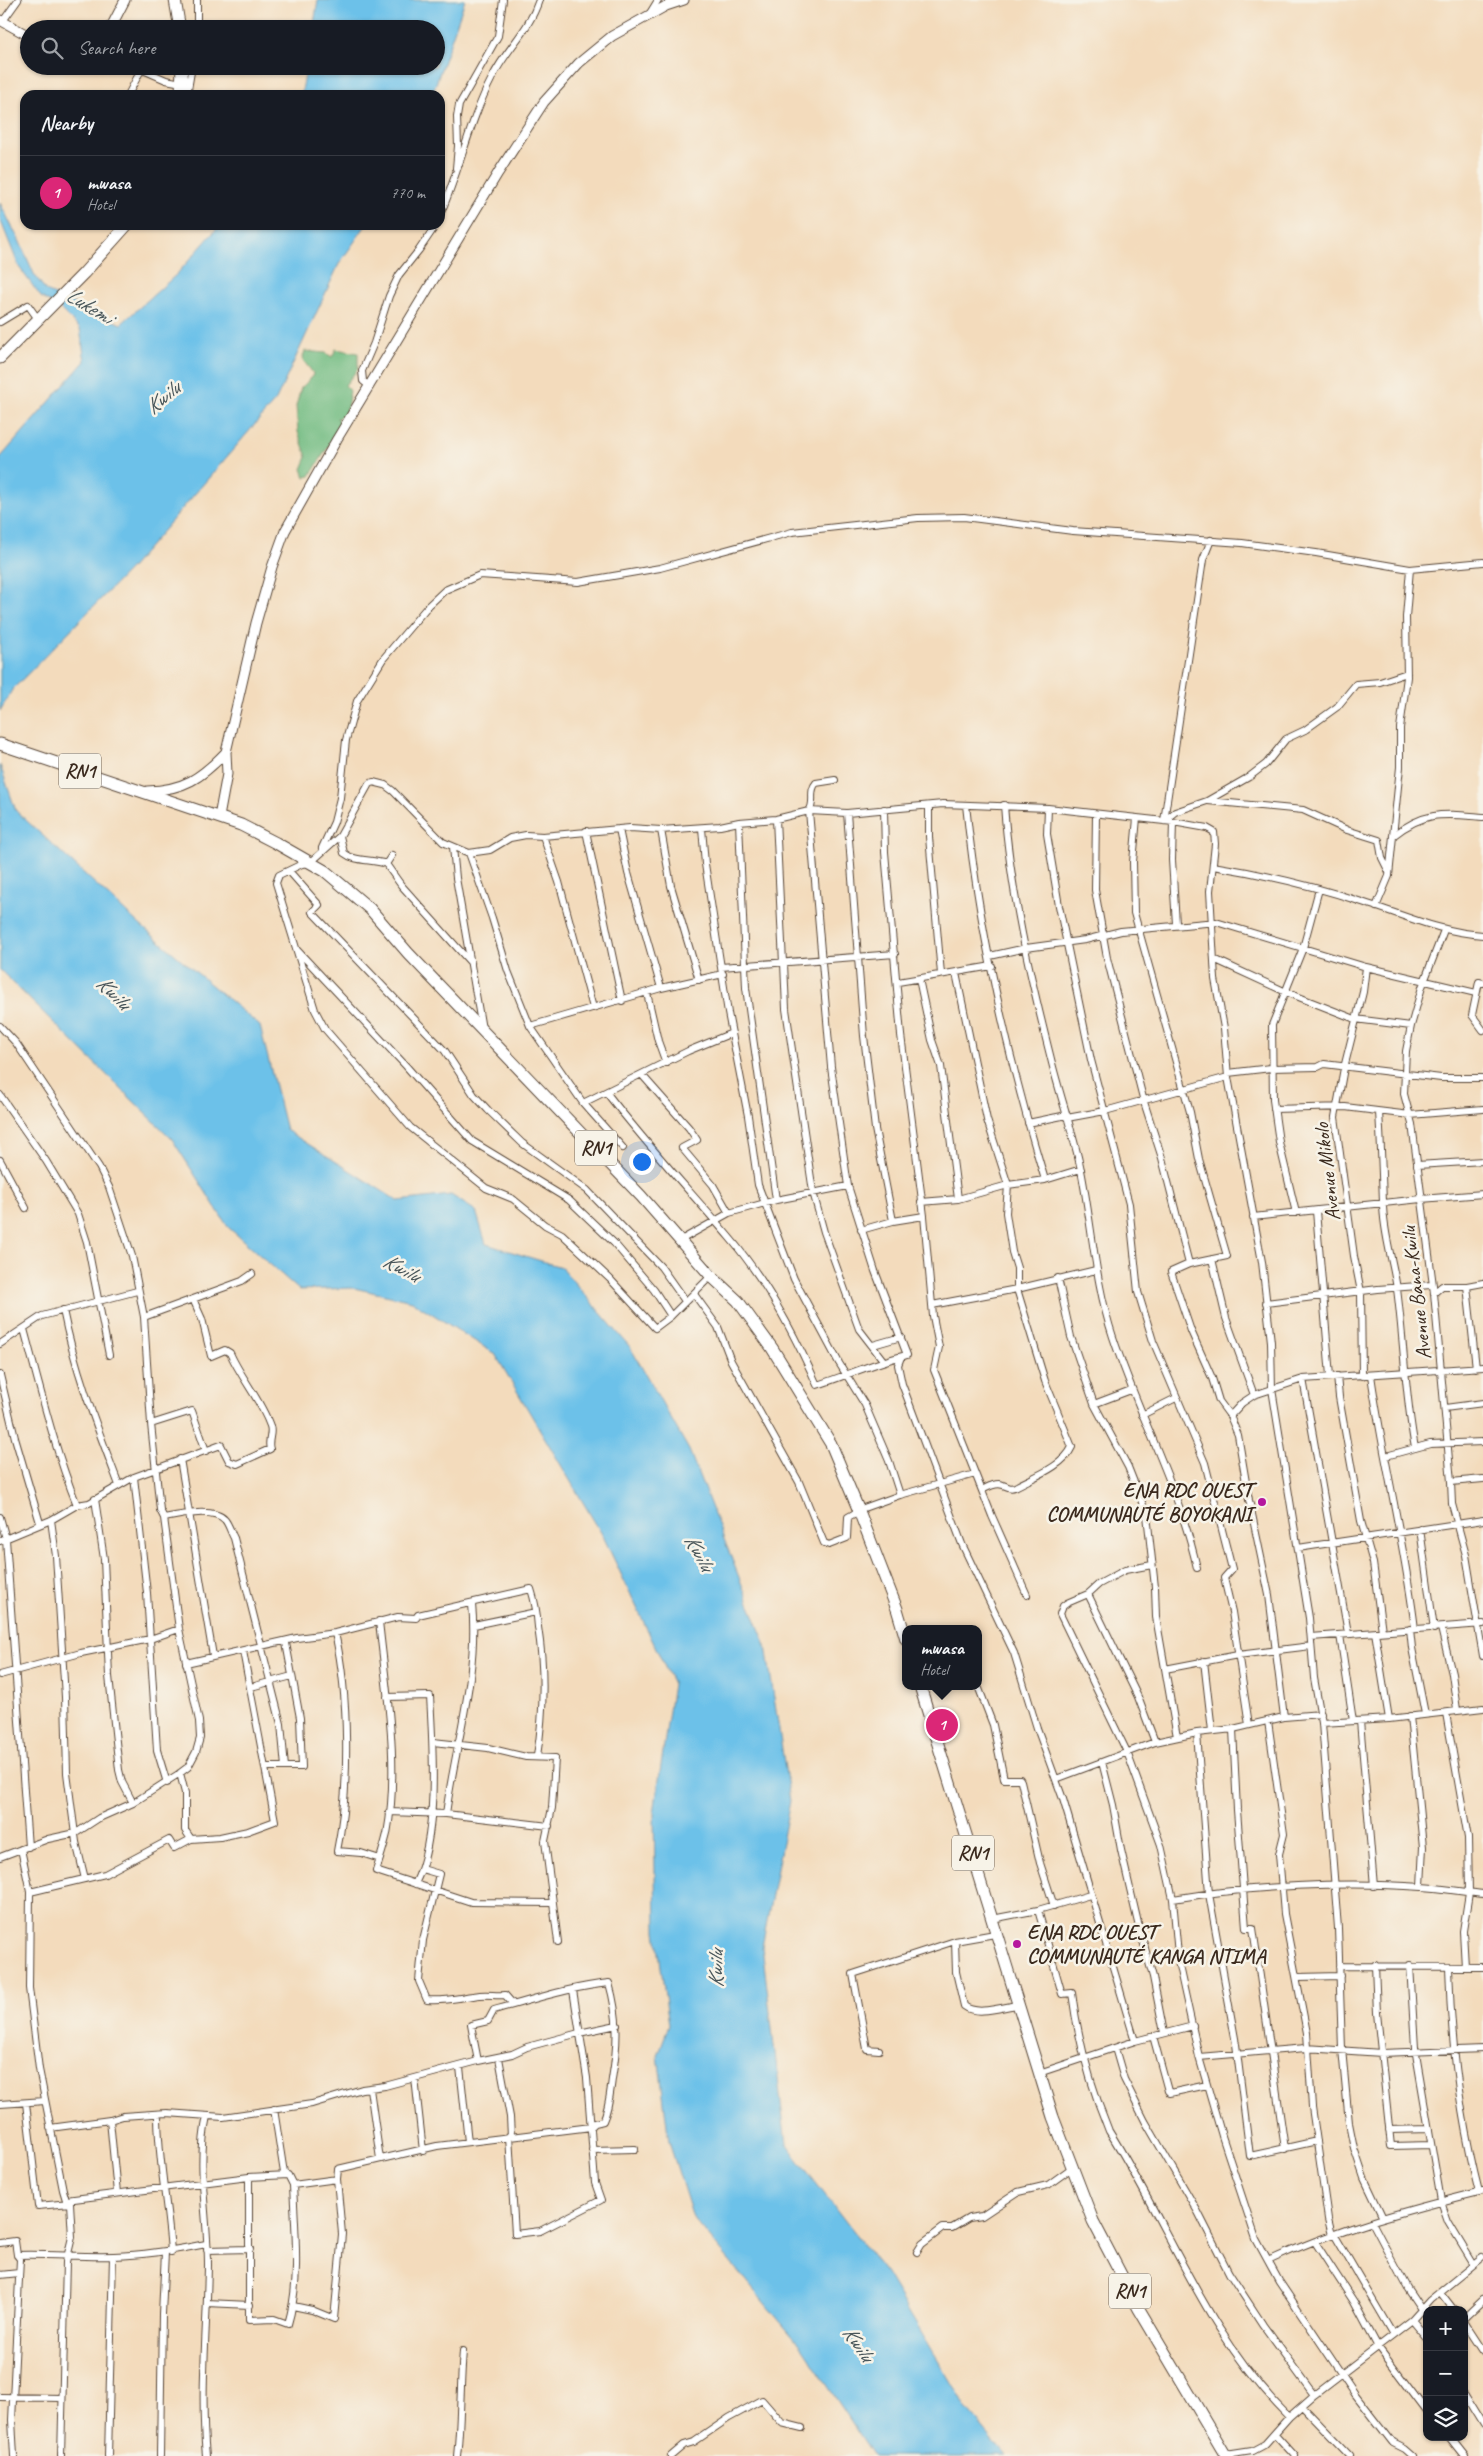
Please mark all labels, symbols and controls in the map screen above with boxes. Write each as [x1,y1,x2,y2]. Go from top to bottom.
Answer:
search box [20,20,445,75]
icon: search [38,34,66,62]
text: Search here [78,36,155,60]
text: Nearby [40,110,93,136]
text: mwasa [87,171,131,195]
text: 1 [52,183,60,203]
text: 770 m [391,183,425,203]
text: Hotel [87,195,115,215]
water label: Lukemi [61,281,123,334]
water label: Kwilu [139,372,189,421]
road number: RN1 [59,754,101,788]
water label: Kwilu [90,970,139,1019]
street label: Avenue Mikolo [1308,1120,1346,1223]
road number: RN1 [575,1130,617,1166]
your location [629,1149,655,1175]
street label: Avenue Bana-Kwilu [1395,1224,1437,1361]
water label: Kwilu [378,1247,428,1291]
place label: ENA RDC OUEST COMMUNAUTÉ BOYOKANI [1047,1477,1257,1527]
marker: ENA RDC OUEST COMMUNAUTÉ BOYOKANI [1256,1496,1268,1508]
water label: Kwilu [678,1529,722,1579]
popup [902,1625,982,1690]
text: mwasa [920,1636,964,1660]
text: Hotel [920,1660,948,1680]
pin: 1 [926,1706,958,1744]
road number: RN1 [952,1836,994,1870]
place label: ENA RDC OUEST COMMUNAUTÉ KANGA NTIMA [1027,1919,1267,1969]
marker: ENA RDC OUEST COMMUNAUTÉ KANGA NTIMA [1011,1938,1023,1950]
water label: Kwilu [702,1946,730,1988]
road number: RN1 [1109,2274,1151,2308]
map controls [1423,2306,1468,2441]
button: + [1423,2306,1468,2351]
water label: Kwilu [836,2320,883,2370]
button: − [1423,2351,1468,2396]
button: layers [1423,2396,1468,2441]

